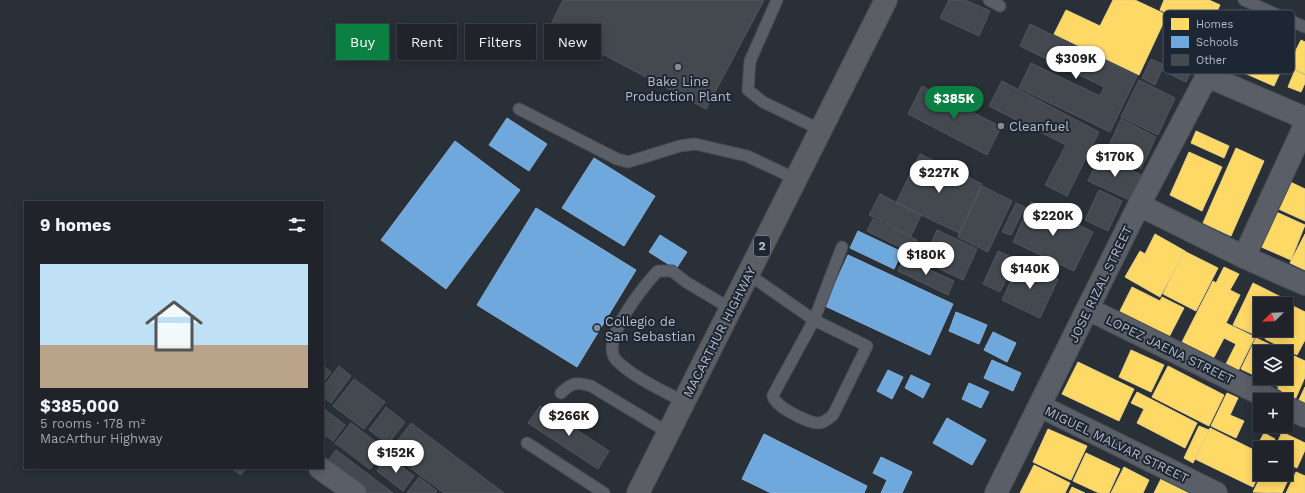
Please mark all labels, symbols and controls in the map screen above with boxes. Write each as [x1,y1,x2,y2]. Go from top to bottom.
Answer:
legend [1163,10,1295,74]
text: Homes [1196,18,1233,31]
chip: Buy [336,24,389,60]
chip: Rent [397,24,457,60]
chip: Filters [465,24,536,60]
chip: New [544,24,601,60]
text: Schools [1196,36,1239,49]
pin: $309K [1048,46,1104,80]
text: $309K [1055,51,1097,66]
text: Other [1196,54,1227,67]
marker: Bake Line Production Plant [673,62,683,72]
place label: Bake Line Production Plant [625,74,732,104]
pin: $385K [926,86,982,120]
text: $385K [934,91,974,106]
place label: Cleanfuel [1009,119,1069,134]
marker: Cleanfuel [996,121,1006,131]
pin: $170K [1087,144,1143,178]
text: $170K [1096,149,1134,164]
pin: $227K [911,160,967,194]
text: $227K [919,165,959,180]
pin: $220K [1025,203,1081,237]
text: $220K [1032,208,1074,223]
icon: filters [286,214,308,236]
text: 9 homes [40,215,111,235]
street label: JOSE RIZAL STREET [1066,223,1135,345]
road number: 2 [754,236,770,256]
pin: $180K [898,242,954,276]
text: $180K [906,247,946,262]
pin: $140K [1002,256,1058,290]
text: $140K [1010,261,1050,276]
street label: MACARTHUR HIGHWAY [680,264,759,400]
icon: home [138,290,210,362]
north arrow [1253,297,1293,337]
map controls [1253,297,1293,481]
street label: LOPEZ JAENA STREET [1103,312,1236,387]
place label: Collegio de San Sebastian [605,314,696,344]
marker: Collegio de San Sebastian [592,323,602,333]
button: layers [1253,345,1293,385]
button: + [1253,393,1293,433]
text: $385,000 [40,396,119,416]
pin: $266K [541,403,597,437]
street label: MIGUEL MALVAR STREET [1042,403,1191,486]
text: $266K [548,408,590,423]
text: 5 rooms · 178 m² [40,416,145,431]
text: MacArthur Highway [40,431,162,446]
pin: $152K [368,440,424,474]
button: − [1253,441,1293,481]
text: $152K [377,445,415,460]

